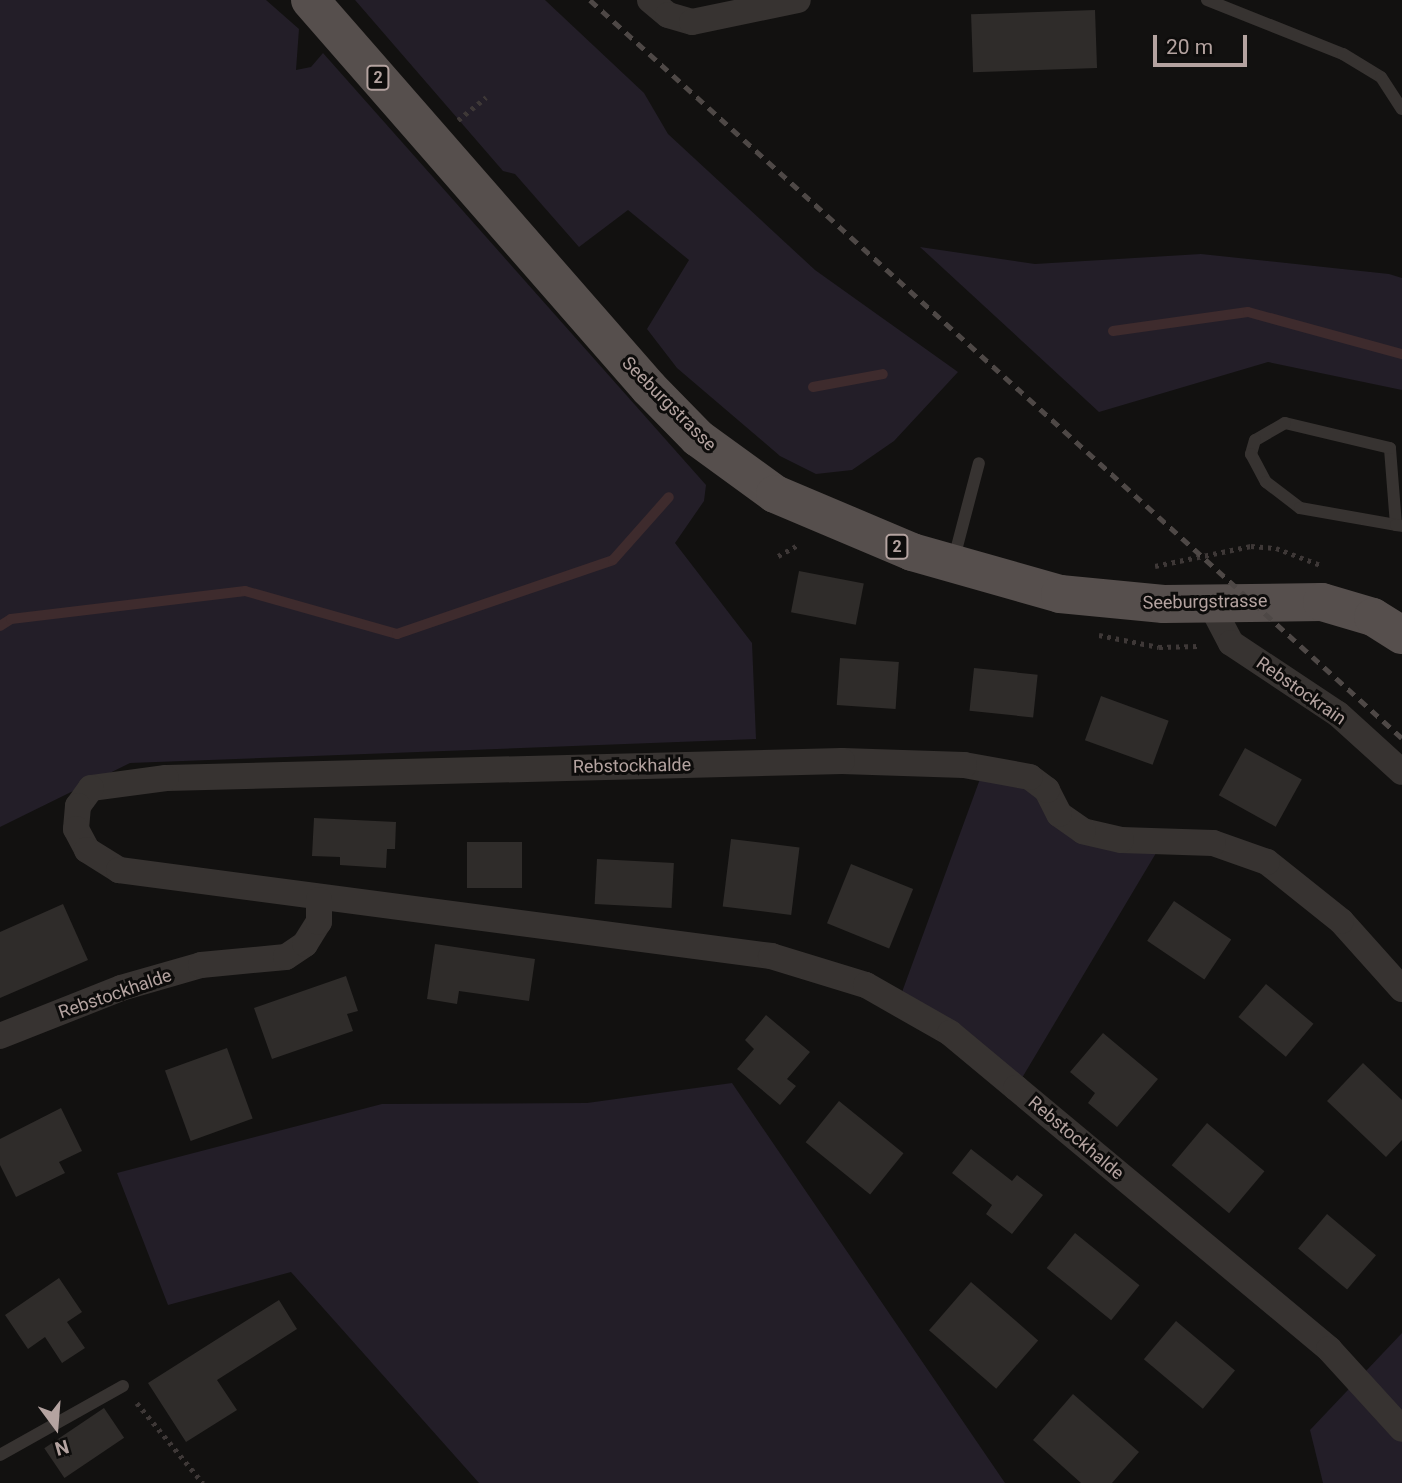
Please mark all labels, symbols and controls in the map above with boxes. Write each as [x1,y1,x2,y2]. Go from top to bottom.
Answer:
scale bar [1157,21,1252,65]
text: 20 m [1166,35,1213,59]
road number: 2 [366,66,390,90]
street label: Seeburgstrasse [617,352,721,456]
road number: 2 [885,534,909,560]
street label: Seeburgstrasse [1142,590,1268,614]
street label: Rebstockrain [1252,652,1350,730]
street label: Rebstockhalde [573,754,691,778]
street label: Rebstockhalde [56,965,174,1023]
street label: Rebstockhalde [1024,1092,1128,1184]
north arrow [21,1392,91,1462]
text: N [52,1435,72,1461]

